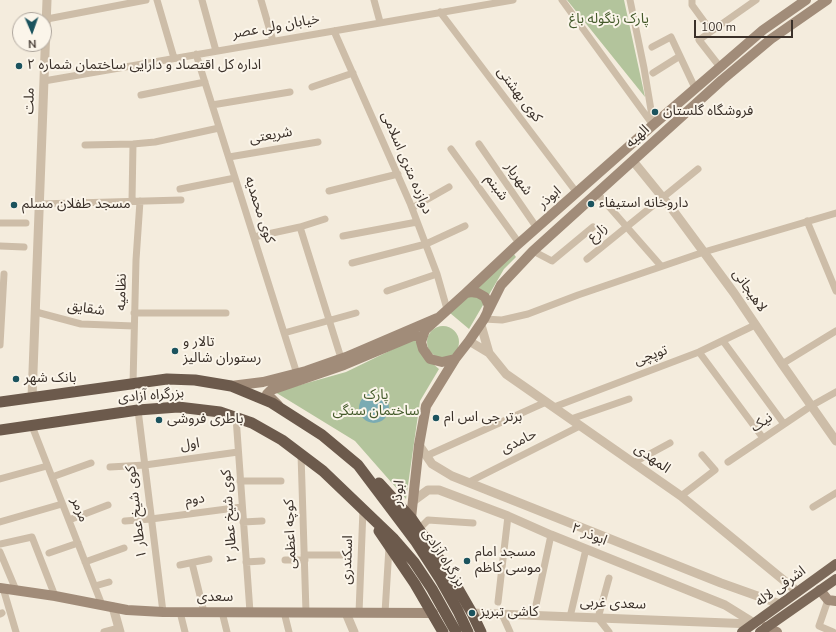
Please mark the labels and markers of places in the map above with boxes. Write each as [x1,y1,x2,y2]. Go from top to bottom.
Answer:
place label: اداره کل اقتصاد و دارایی ساختمان شماره ۲ [27,58,261,74]
marker: اداره کل اقتصاد و دارایی ساختمان شماره ۲ [14,61,24,71]
place label: فروشگاه گلستان [663,104,753,120]
marker: فروشگاه گلستان [650,107,660,117]
place label: داروخانه استیفاء [599,196,688,212]
place label: مسجد طفلان مسلم [22,197,131,213]
marker: داروخانه استیفاء [586,199,596,209]
marker: مسجد طفلان مسلم [9,200,19,210]
place label: تالار و رستوران شالیز [183,335,261,368]
marker: تالار و رستوران شالیز [170,346,180,356]
place label: بانک شهر [24,371,76,387]
marker: بانک شهر [11,374,21,384]
place label: برتر جی اس ام [444,410,522,426]
place label: باطری فروشی [167,412,243,428]
marker: برتر جی اس ام [431,413,441,423]
marker: باطری فروشی [154,415,164,425]
place label: مسجد امام موسی کاظم [475,545,541,578]
marker: مسجد امام موسی کاظم [462,556,472,566]
place label: کاشی تبریز [480,605,539,621]
marker: کاشی تبریز [467,608,477,618]

